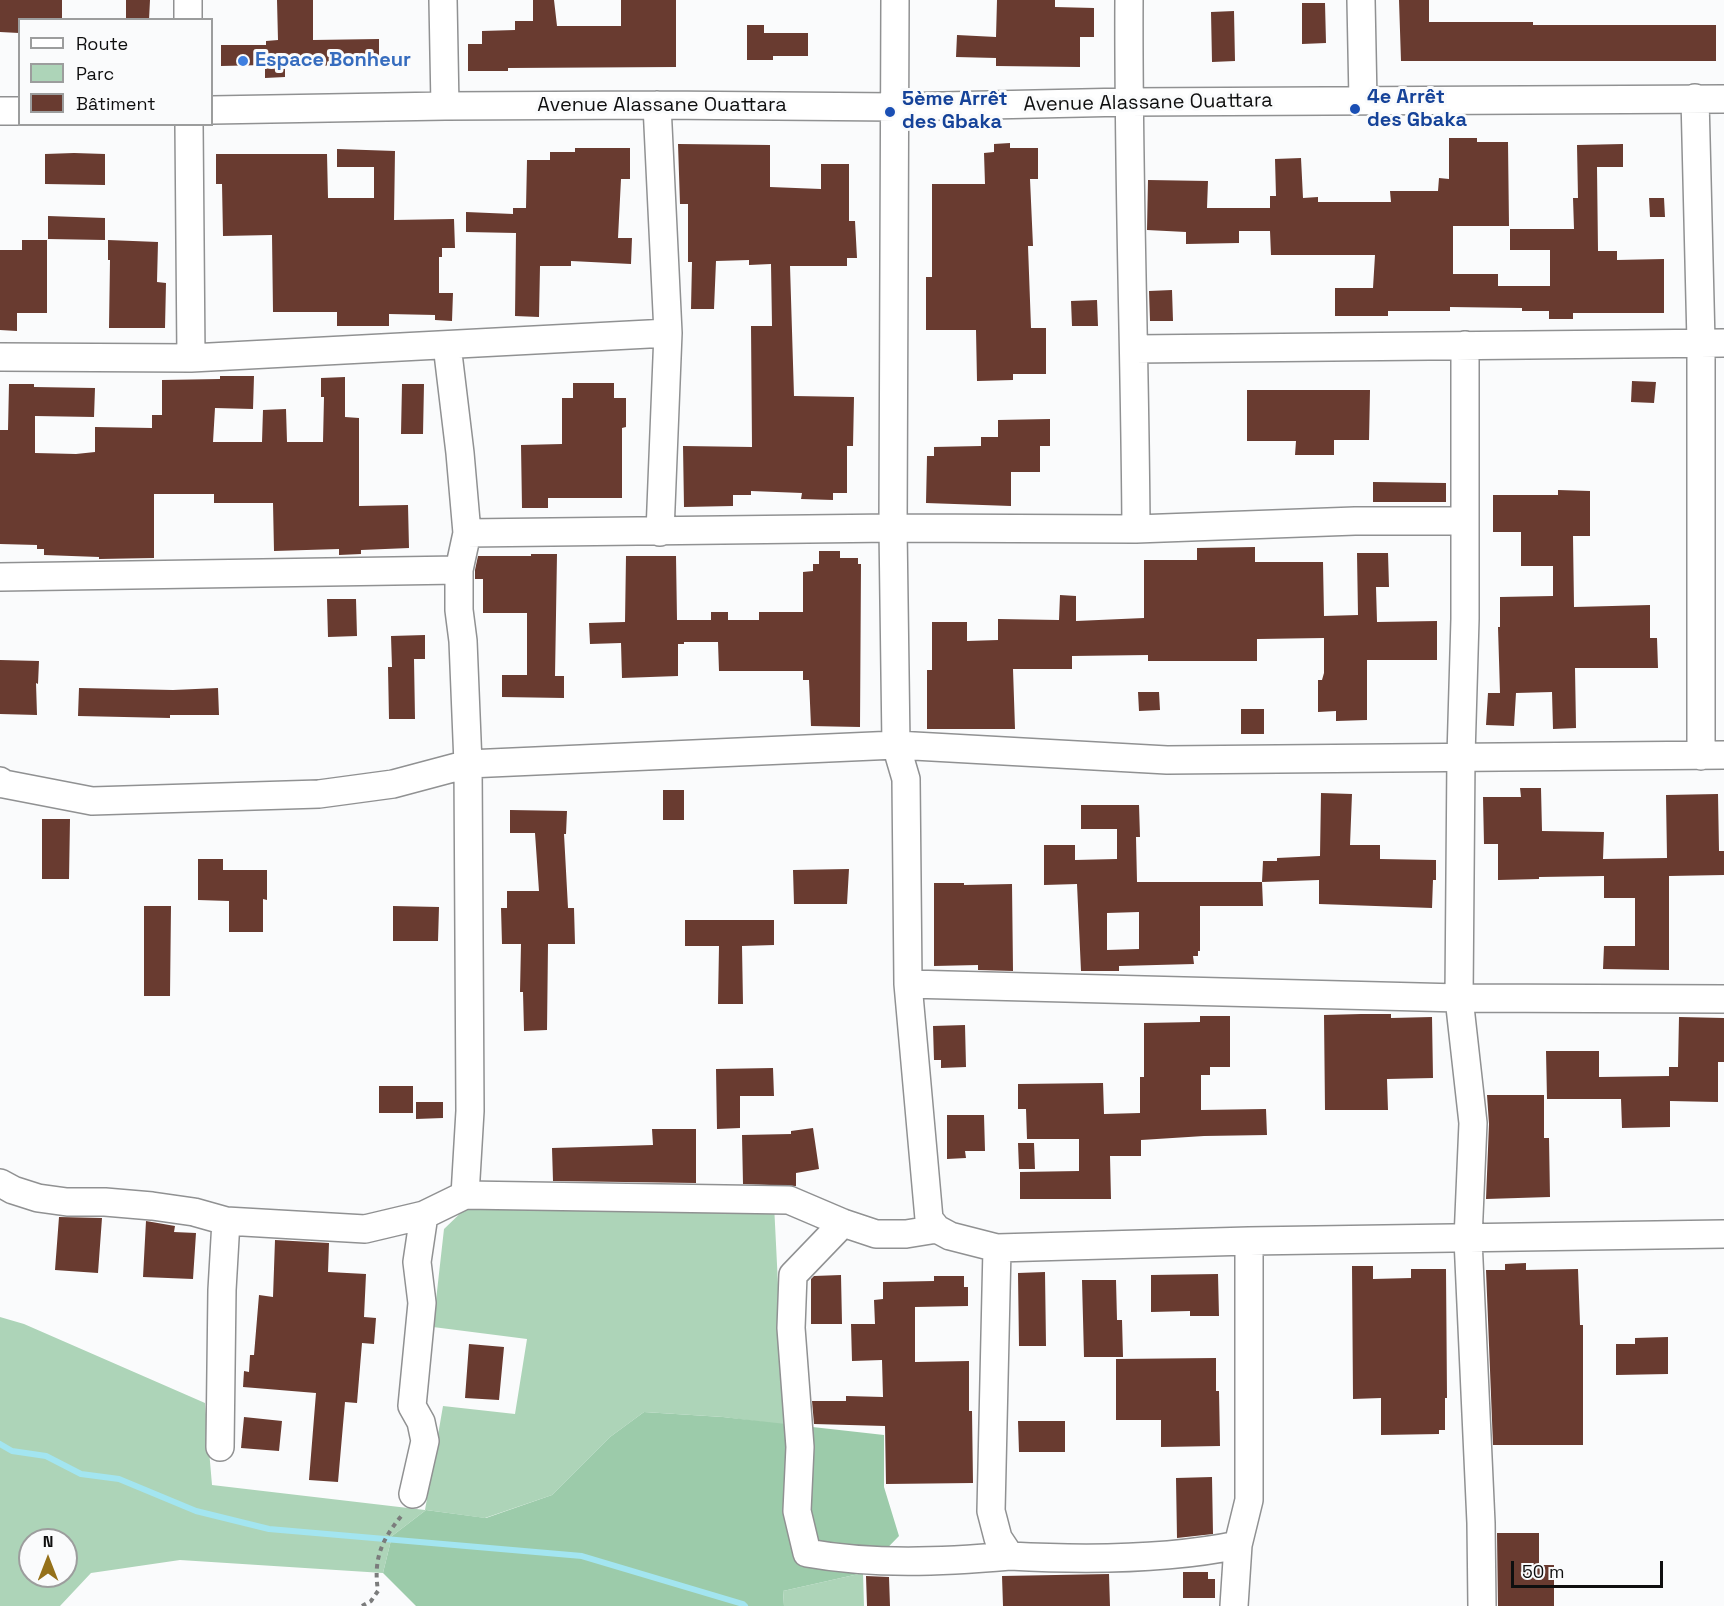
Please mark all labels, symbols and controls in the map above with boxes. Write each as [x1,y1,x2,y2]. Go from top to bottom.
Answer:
legend [18,18,213,126]
text: Route [76,32,128,55]
place label: Espace Bonheur [255,49,411,73]
marker: Espace Bonheur [236,54,250,68]
text: Parc [76,62,114,85]
place label: 4e Arrêt des Gbaka [1367,86,1467,133]
place label: 5ème Arrêt des Gbaka [902,88,1008,135]
street label: Avenue Alassane Ouattara [1023,89,1273,117]
text: Bâtiment [76,92,156,115]
street label: Avenue Alassane Ouattara [537,94,787,118]
marker: 4e Arrêt des Gbaka [1348,102,1362,116]
marker: 5ème Arrêt des Gbaka [883,105,897,119]
north arrow [18,1528,78,1588]
text: N [43,1531,53,1552]
scale bar [1514,1549,1666,1587]
text: 50 m [1522,1560,1564,1583]

